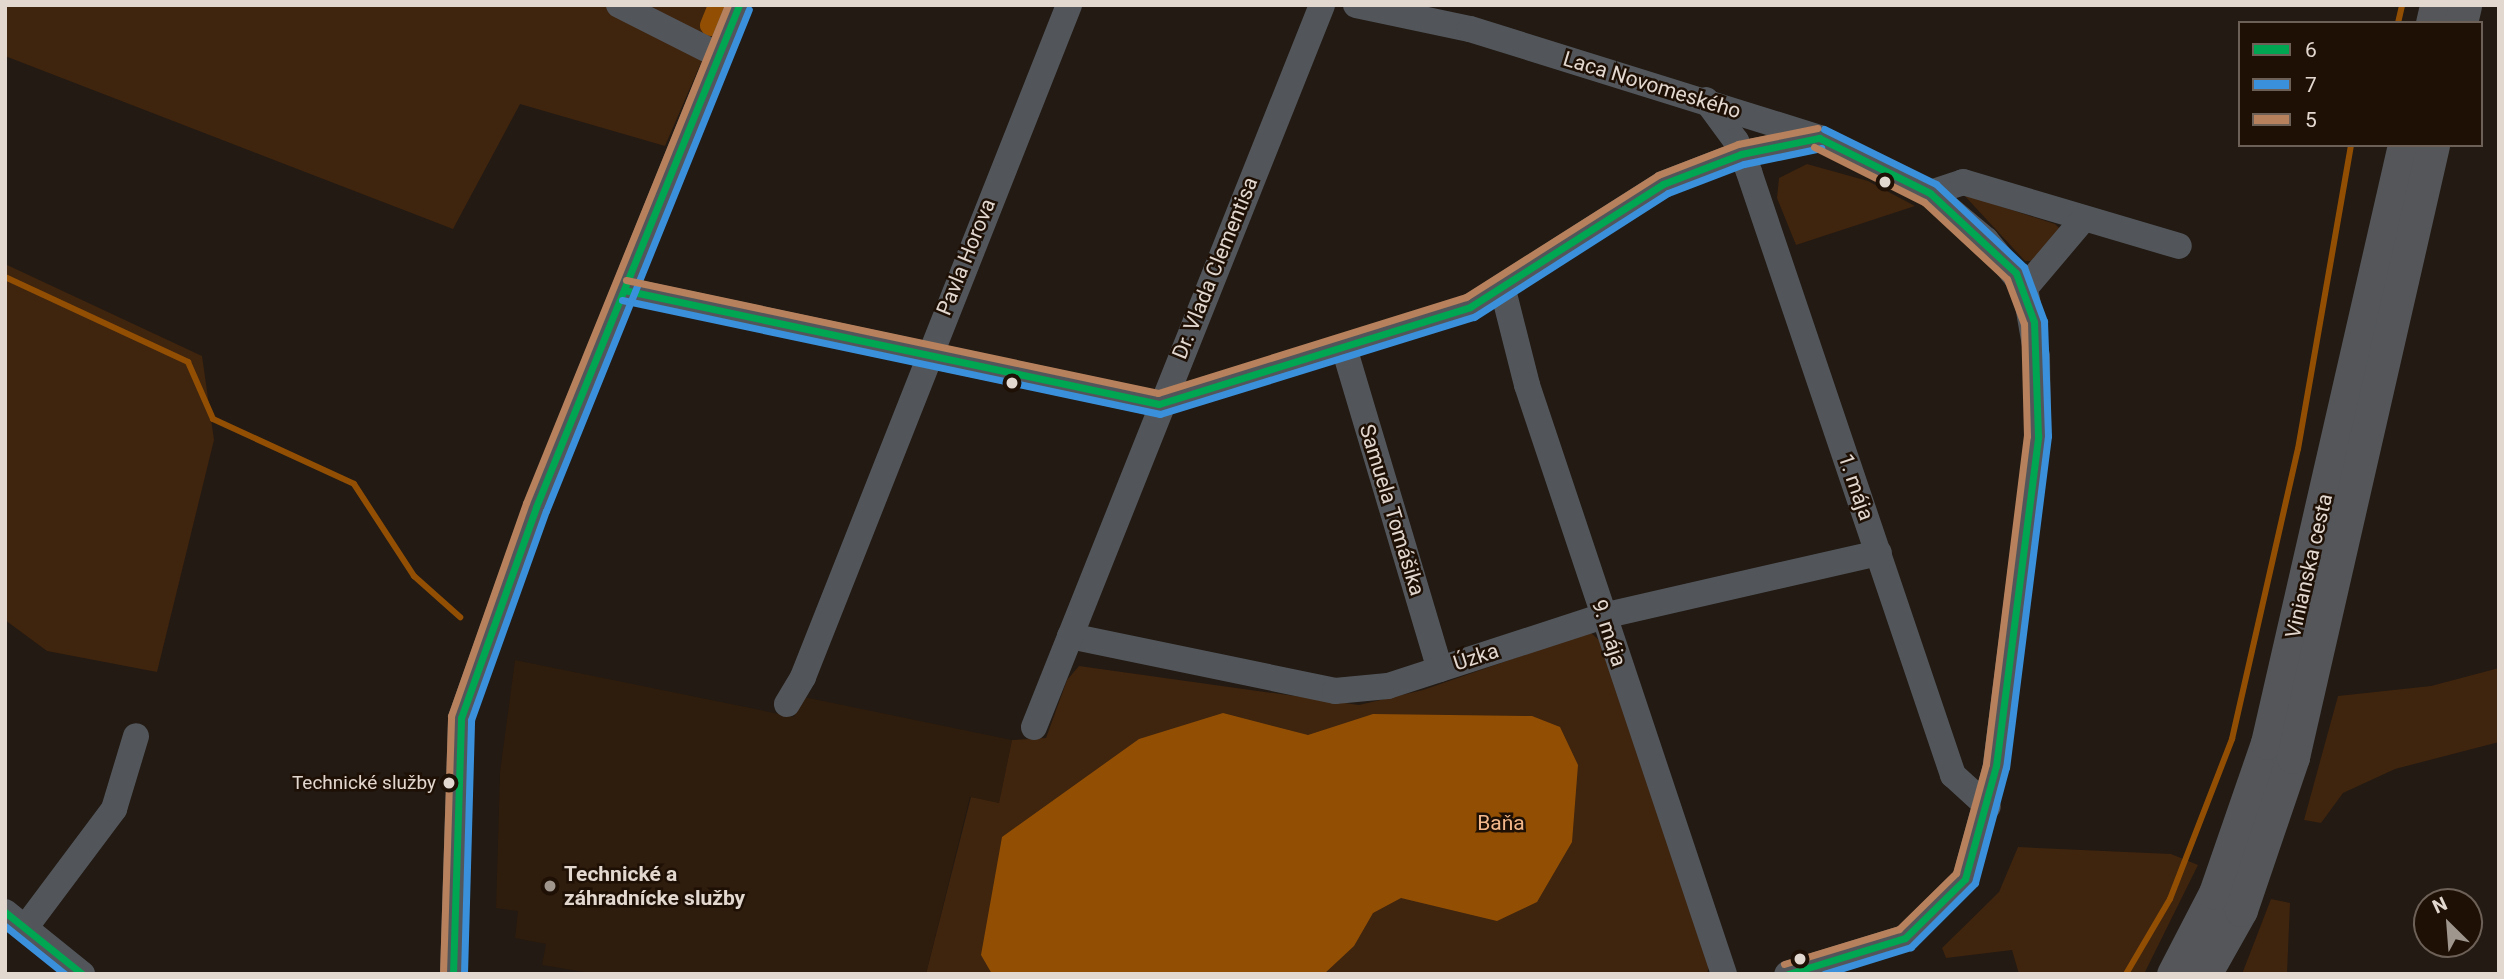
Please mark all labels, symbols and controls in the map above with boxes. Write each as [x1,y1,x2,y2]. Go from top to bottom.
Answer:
legend [2238,21,2483,147]
text: 6 [2305,38,2317,62]
street label: Laca Novomeského [1560,46,1744,124]
text: 7 [2305,73,2317,97]
text: 5 [2305,108,2317,132]
street label: Dr. Vlada Clementisa [1167,173,1263,363]
unlabelled marker [1878,175,1892,189]
street label: Pavla Horova [931,195,1001,319]
unlabelled marker [1005,376,1019,390]
street label: Samuela Tomášika [1354,421,1430,599]
street label: 1. mája [1833,450,1879,524]
street label: Vinianska cesta [2280,491,2338,641]
street label: 9. mája [1586,596,1632,670]
street label: Úzka [1450,638,1502,676]
place label: Technické služby [292,772,436,794]
marker: Technické služby [442,776,456,790]
park label: Baňa [1477,810,1525,836]
place label: Technické a záhradnícke služby [564,861,745,911]
marker: Technické a záhradnícke služby [542,878,558,894]
north arrow [2413,888,2483,958]
text: N [2429,892,2451,919]
unlabelled marker [1793,952,1807,966]

